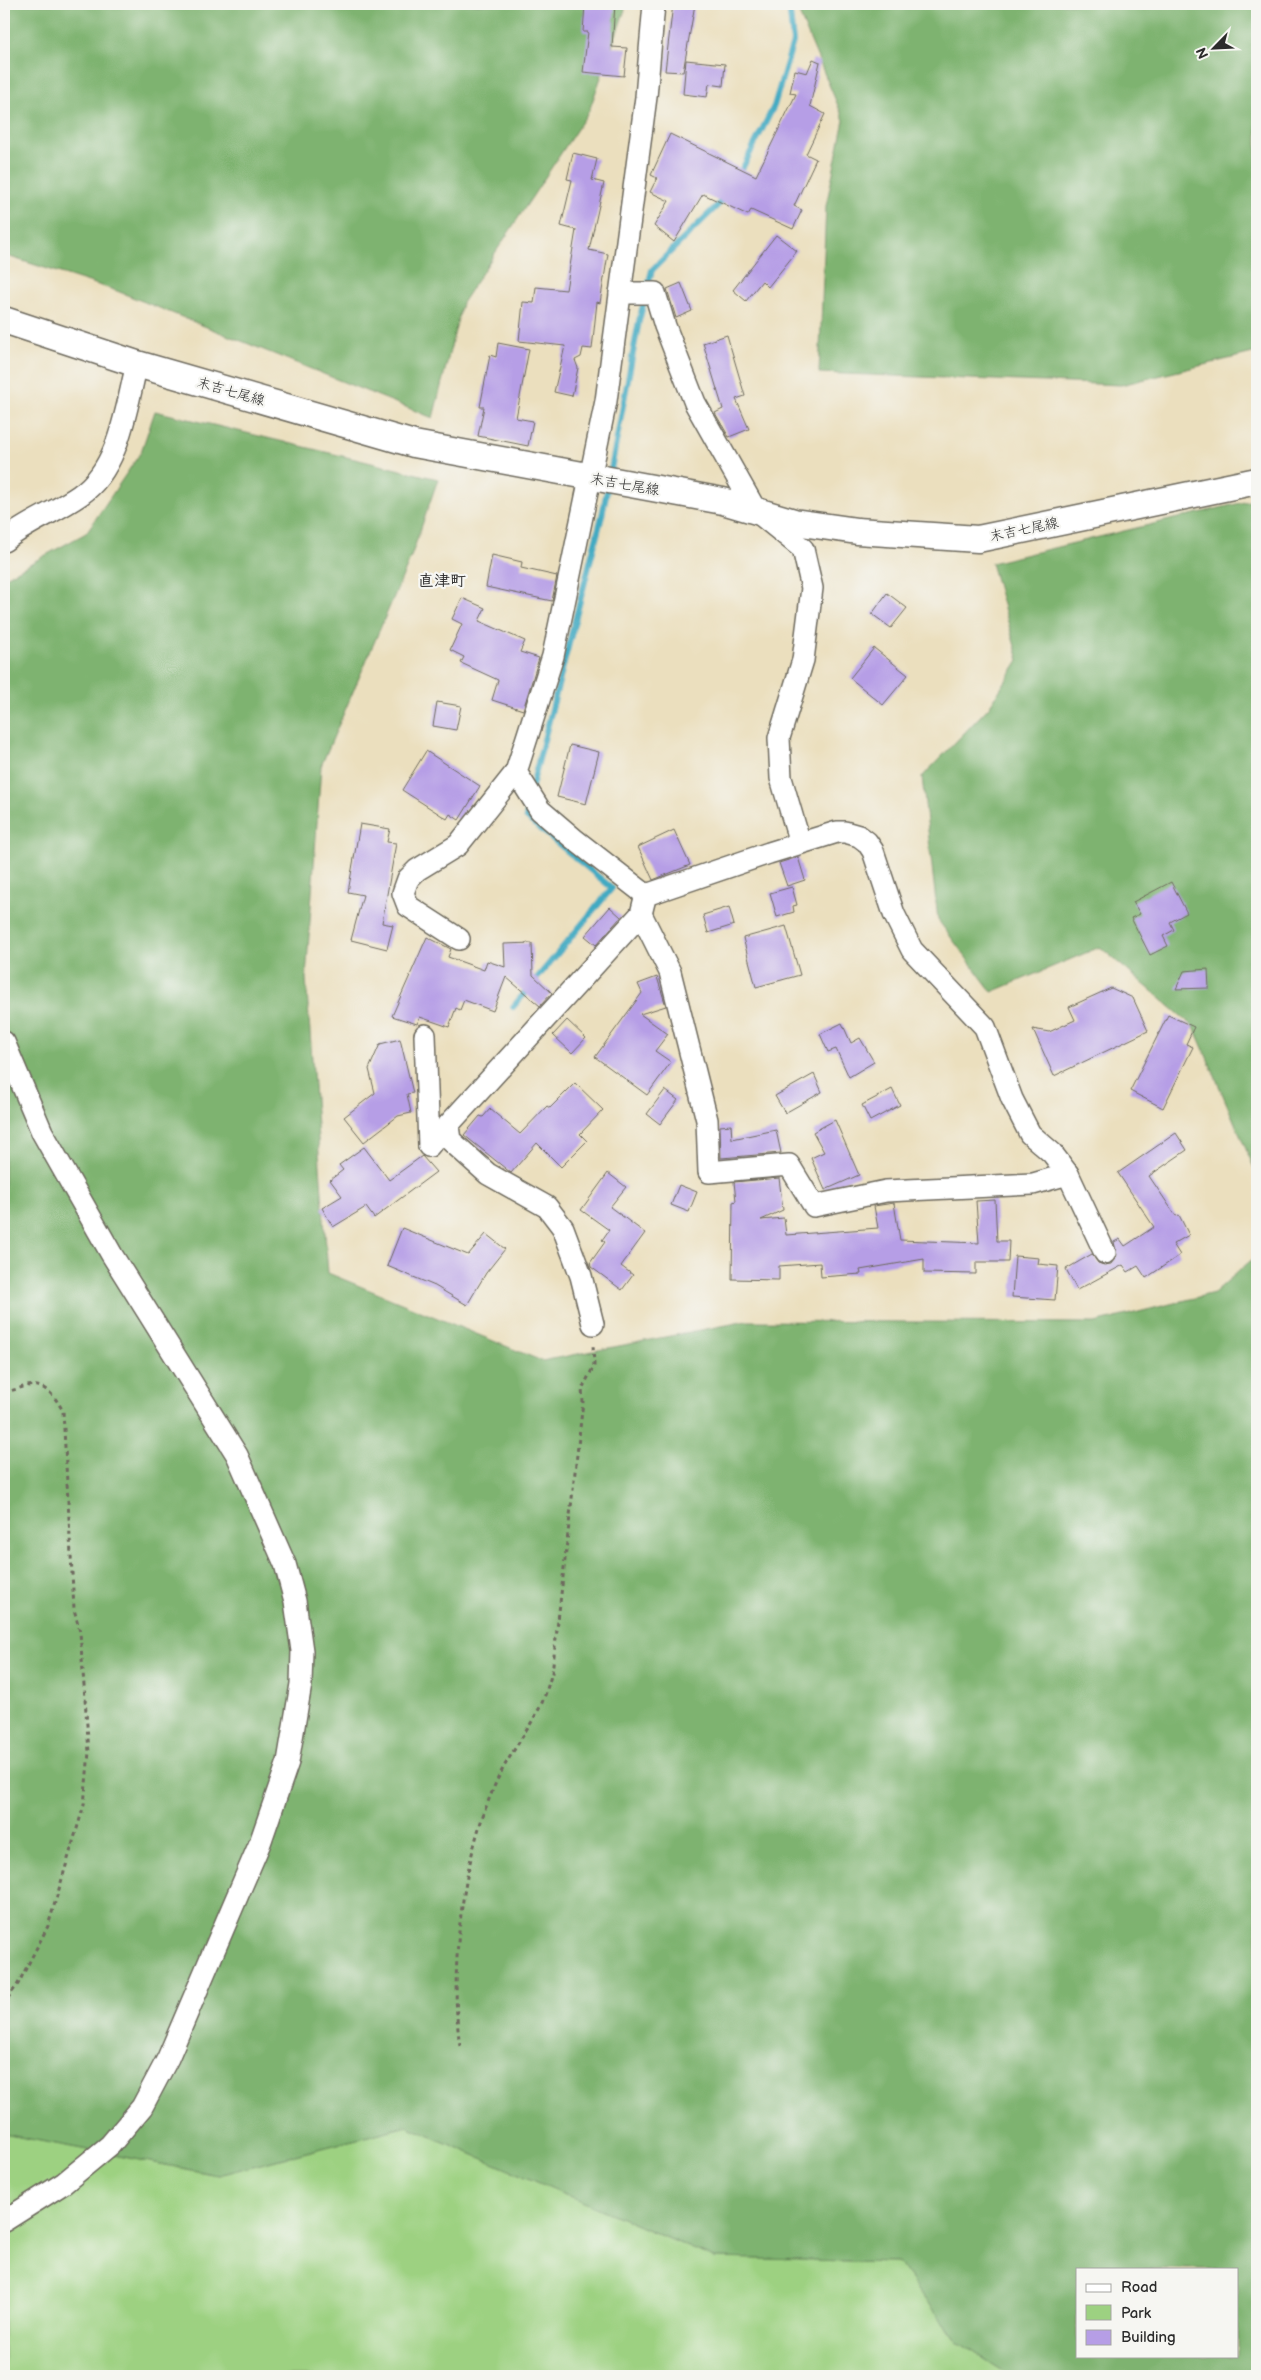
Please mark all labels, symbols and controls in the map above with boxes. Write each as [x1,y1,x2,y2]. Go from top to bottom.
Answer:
north arrow [1188,22,1238,72]
text: N [1193,45,1212,61]
street label: 末吉七尾線 [195,374,267,409]
street label: 末吉七尾線 [589,470,661,499]
street label: 末吉七尾線 [988,514,1060,545]
district label: 直津町 [418,572,466,591]
legend [1076,2268,1238,2358]
text: Road [1121,2278,1157,2297]
text: Park [1121,2304,1152,2323]
text: Building [1121,2328,1176,2347]

